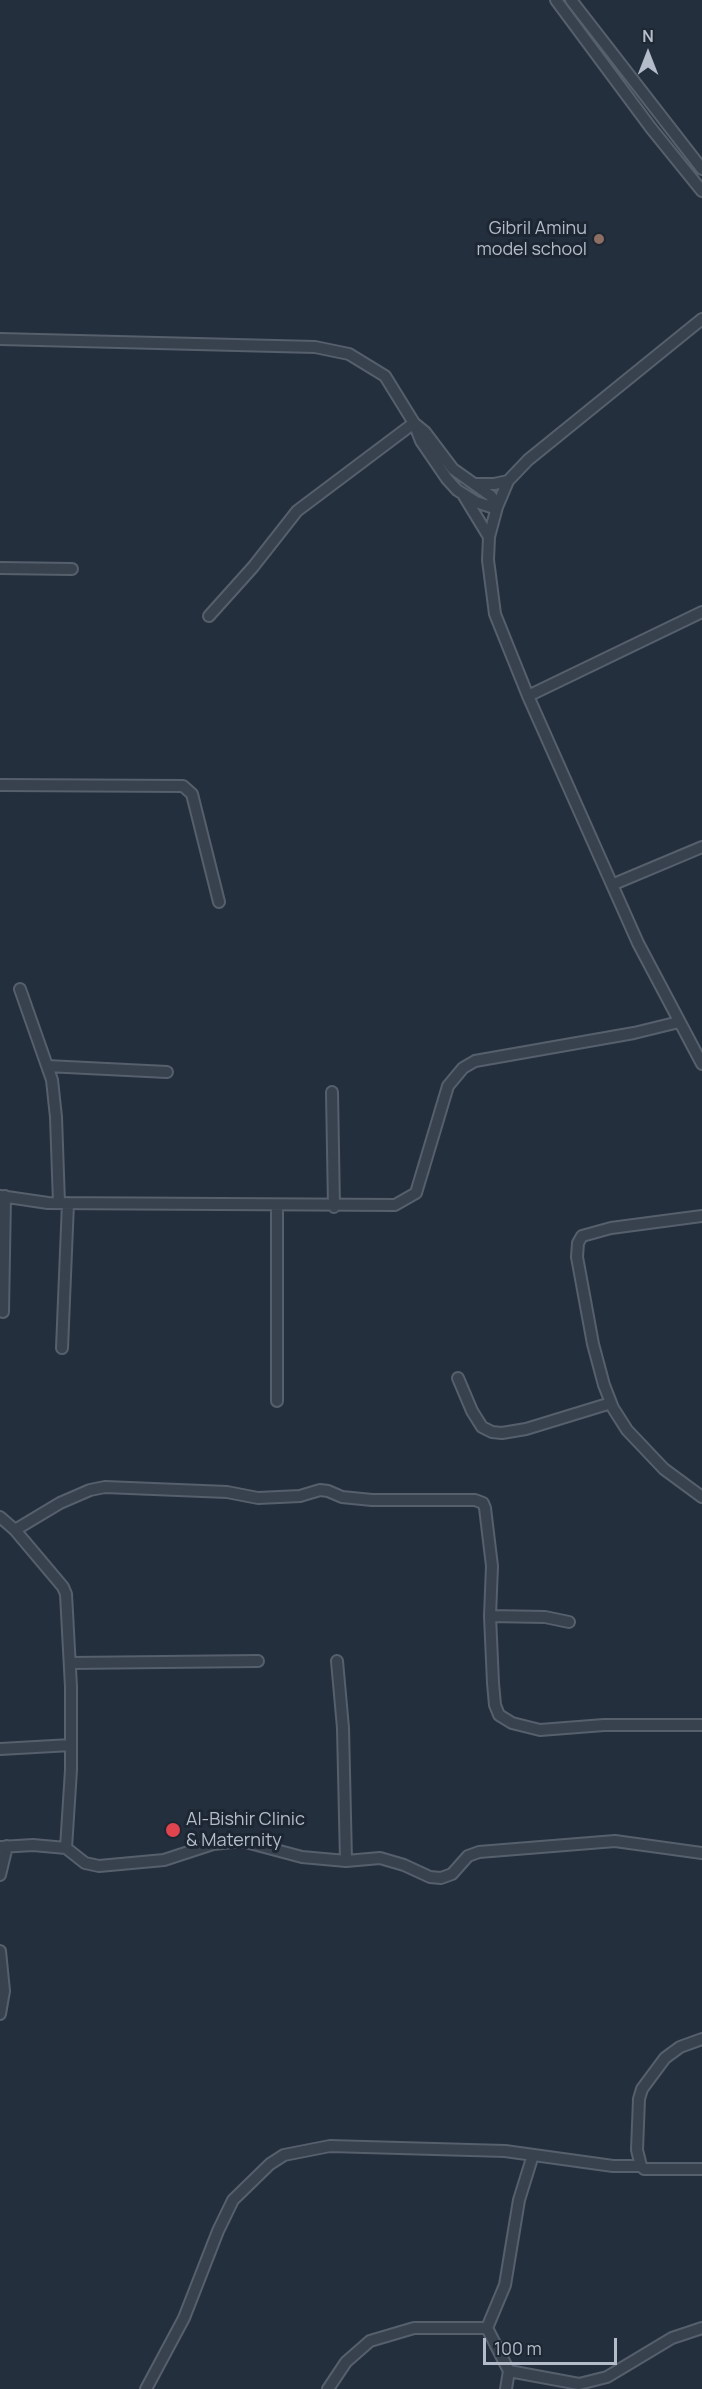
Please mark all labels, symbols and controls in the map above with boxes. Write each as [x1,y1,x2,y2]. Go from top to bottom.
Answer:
north arrow [618,24,678,84]
text: N [642,25,654,47]
place label: Gibril Aminu model school [477,218,587,260]
marker: Gibril Aminu model school [592,232,606,246]
place label: Al-Bishir Clinic & Maternity [186,1809,305,1852]
marker: Al-Bishir Clinic & Maternity [164,1821,182,1839]
scale bar [486,2326,620,2364]
text: 100 m [494,2336,542,2360]

